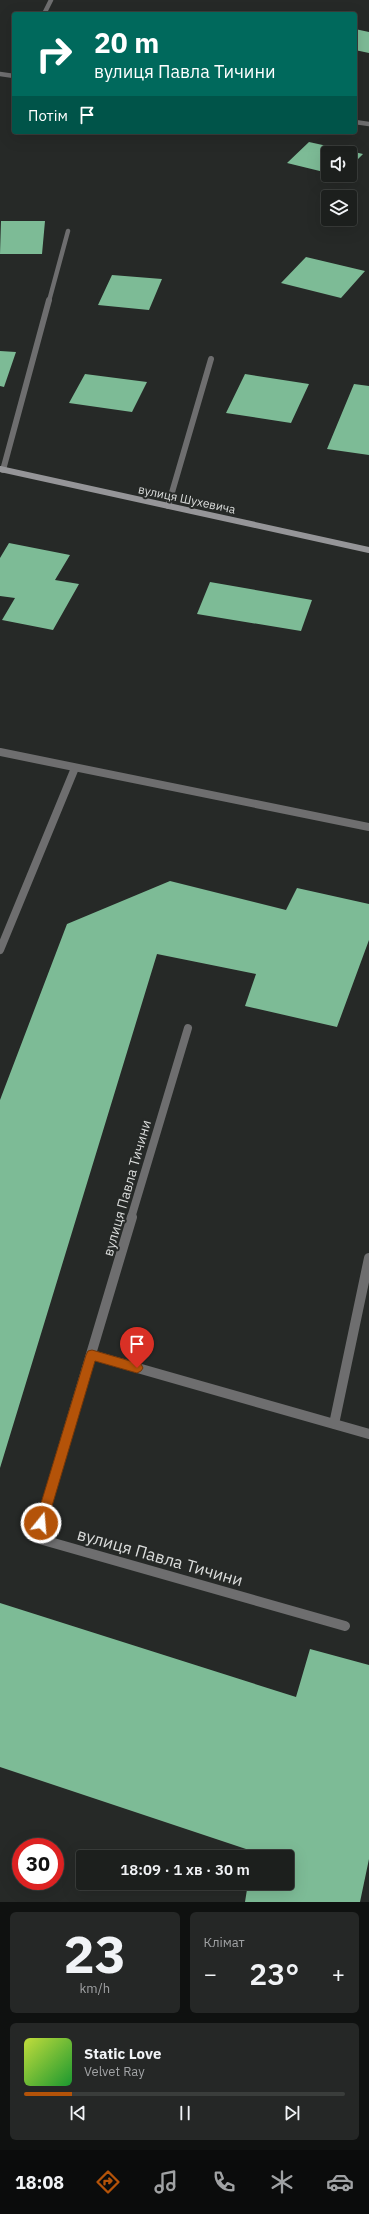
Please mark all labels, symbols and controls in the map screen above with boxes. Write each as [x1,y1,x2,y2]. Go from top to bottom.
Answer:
text: 20 m [94,24,159,61]
icon: right [28,28,80,80]
text: вулиця Павла Тичини [94,60,276,83]
icon: arrive [76,104,98,126]
text: Потім [28,106,68,125]
map controls [321,146,357,226]
button: sound [321,146,357,182]
button: layers [321,190,357,226]
street label: вулиця Шухевича [137,481,238,517]
street label: вулиця Павла Тичини [99,1118,155,1258]
pin [120,1327,154,1368]
icon: arrive [126,1333,148,1355]
position arrow [20,1502,62,1544]
street label: вулиця Павла Тичини [75,1523,245,1591]
speed limit sign: 30 [12,1838,64,1890]
text: 18:09 · 1 хв · 30 m [120,1860,250,1879]
text: 23 [64,1920,126,1987]
text: Клімат [204,1934,245,1951]
text: 23° [249,1954,299,1993]
text: − [204,1959,217,1988]
text: + [332,1959,345,1988]
text: km/h [79,1980,110,1997]
text: Static Love [84,2044,161,2063]
text: Velvet Ray [84,2063,145,2080]
icon: previous [67,2102,89,2124]
icon: pause [174,2102,196,2124]
icon: next [281,2102,303,2124]
icon: directions [94,2168,122,2196]
icon: music [152,2168,180,2196]
icon: phone [210,2168,238,2196]
icon: climate [268,2168,296,2196]
icon: car [326,2168,354,2196]
text: 18:08 [15,2171,64,2194]

